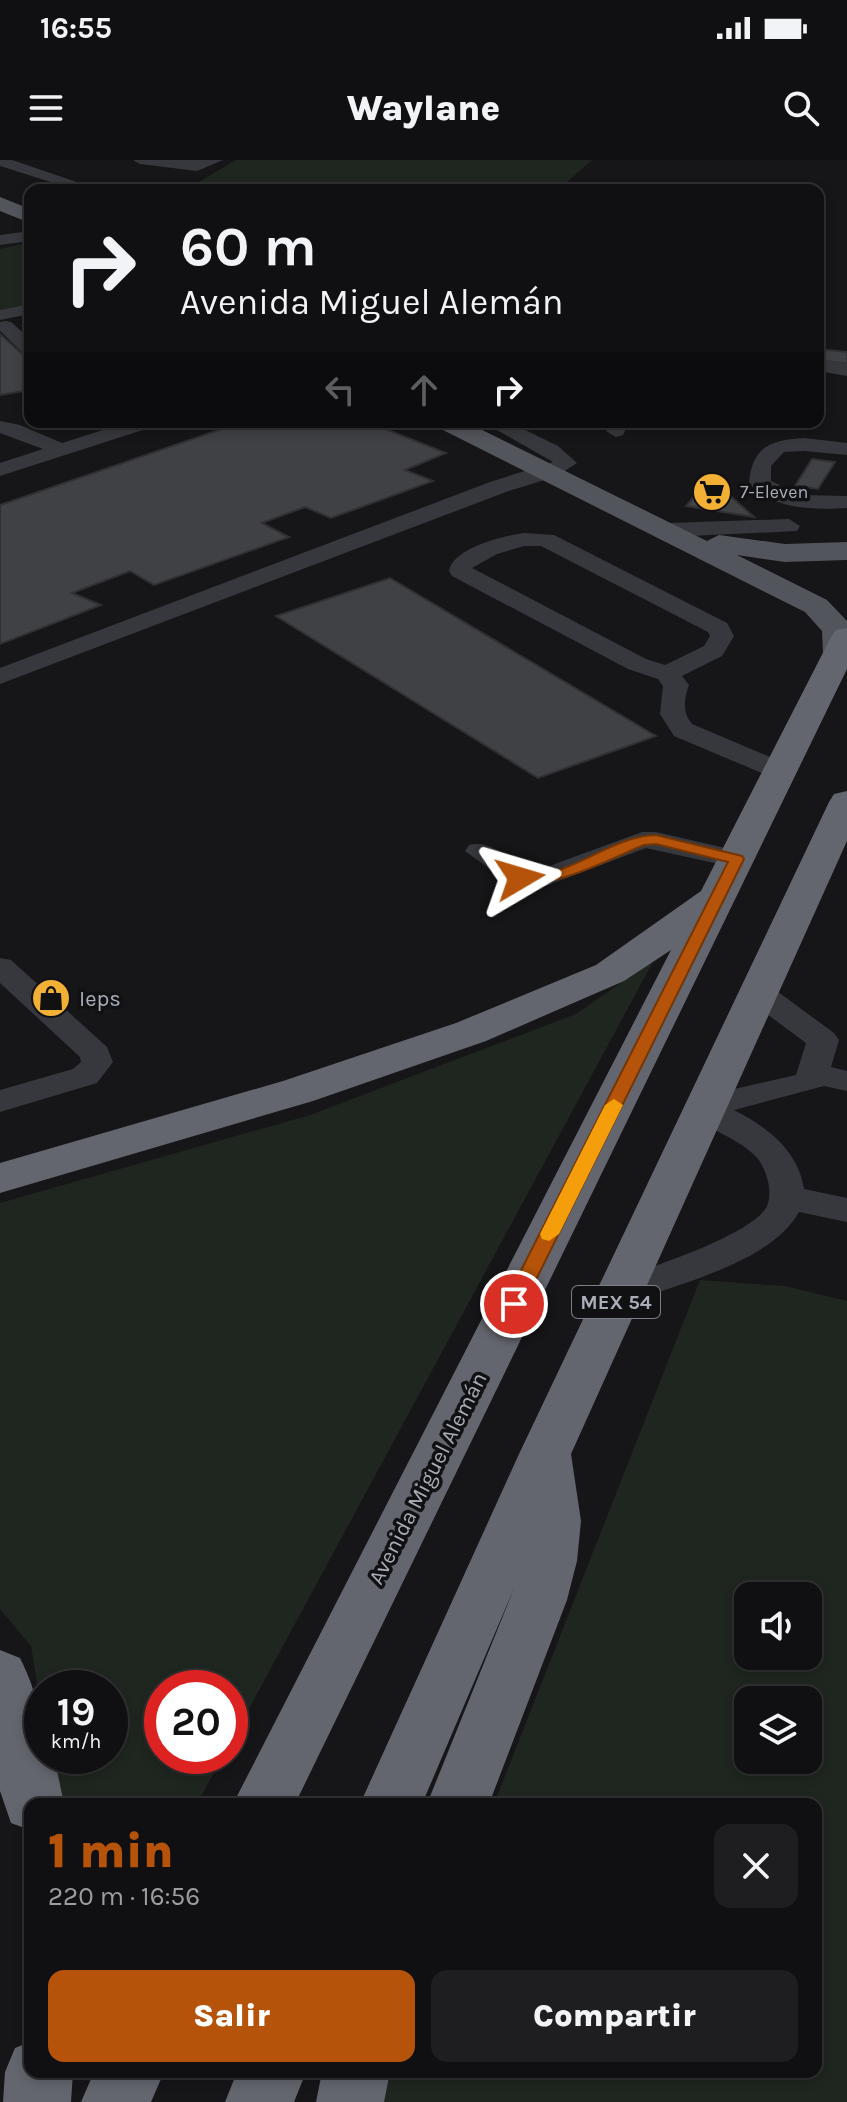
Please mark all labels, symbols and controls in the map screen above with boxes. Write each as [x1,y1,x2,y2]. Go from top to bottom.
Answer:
text: 16:55 [40,10,112,46]
icon: menu [24,86,68,130]
icon: search [779,86,823,130]
text: Waylane [347,87,500,129]
text: 60 m [180,214,317,279]
icon: right [48,216,152,320]
text: Avenida Miguel Alemán [180,281,564,323]
icon: left [318,368,362,412]
icon: ahead [402,368,446,412]
icon: right [486,368,530,412]
supermarket icon: 7-Eleven [691,471,733,513]
place label: 7-Eleven [740,481,808,503]
position arrow [478,836,562,920]
shop icon: Ieps [30,977,72,1019]
place label: Ieps [79,986,121,1012]
pin [480,1270,548,1338]
icon: arrive [492,1282,536,1326]
road number: MEX 54 [572,1286,660,1318]
street label: Avenida Miguel Alemán [363,1368,493,1589]
map controls [734,1582,822,1774]
button: sound [734,1582,822,1670]
speed limit sign: 20 [144,1670,248,1774]
button: layers [734,1686,822,1774]
text: 19 [57,1688,95,1735]
text: km/h [51,1730,101,1753]
text: 1 min [48,1823,174,1879]
button: close [714,1824,798,1908]
text: 220 m · 16:56 [48,1881,200,1912]
button: Salir [48,1970,415,2062]
button: Compartir [431,1970,798,2062]

